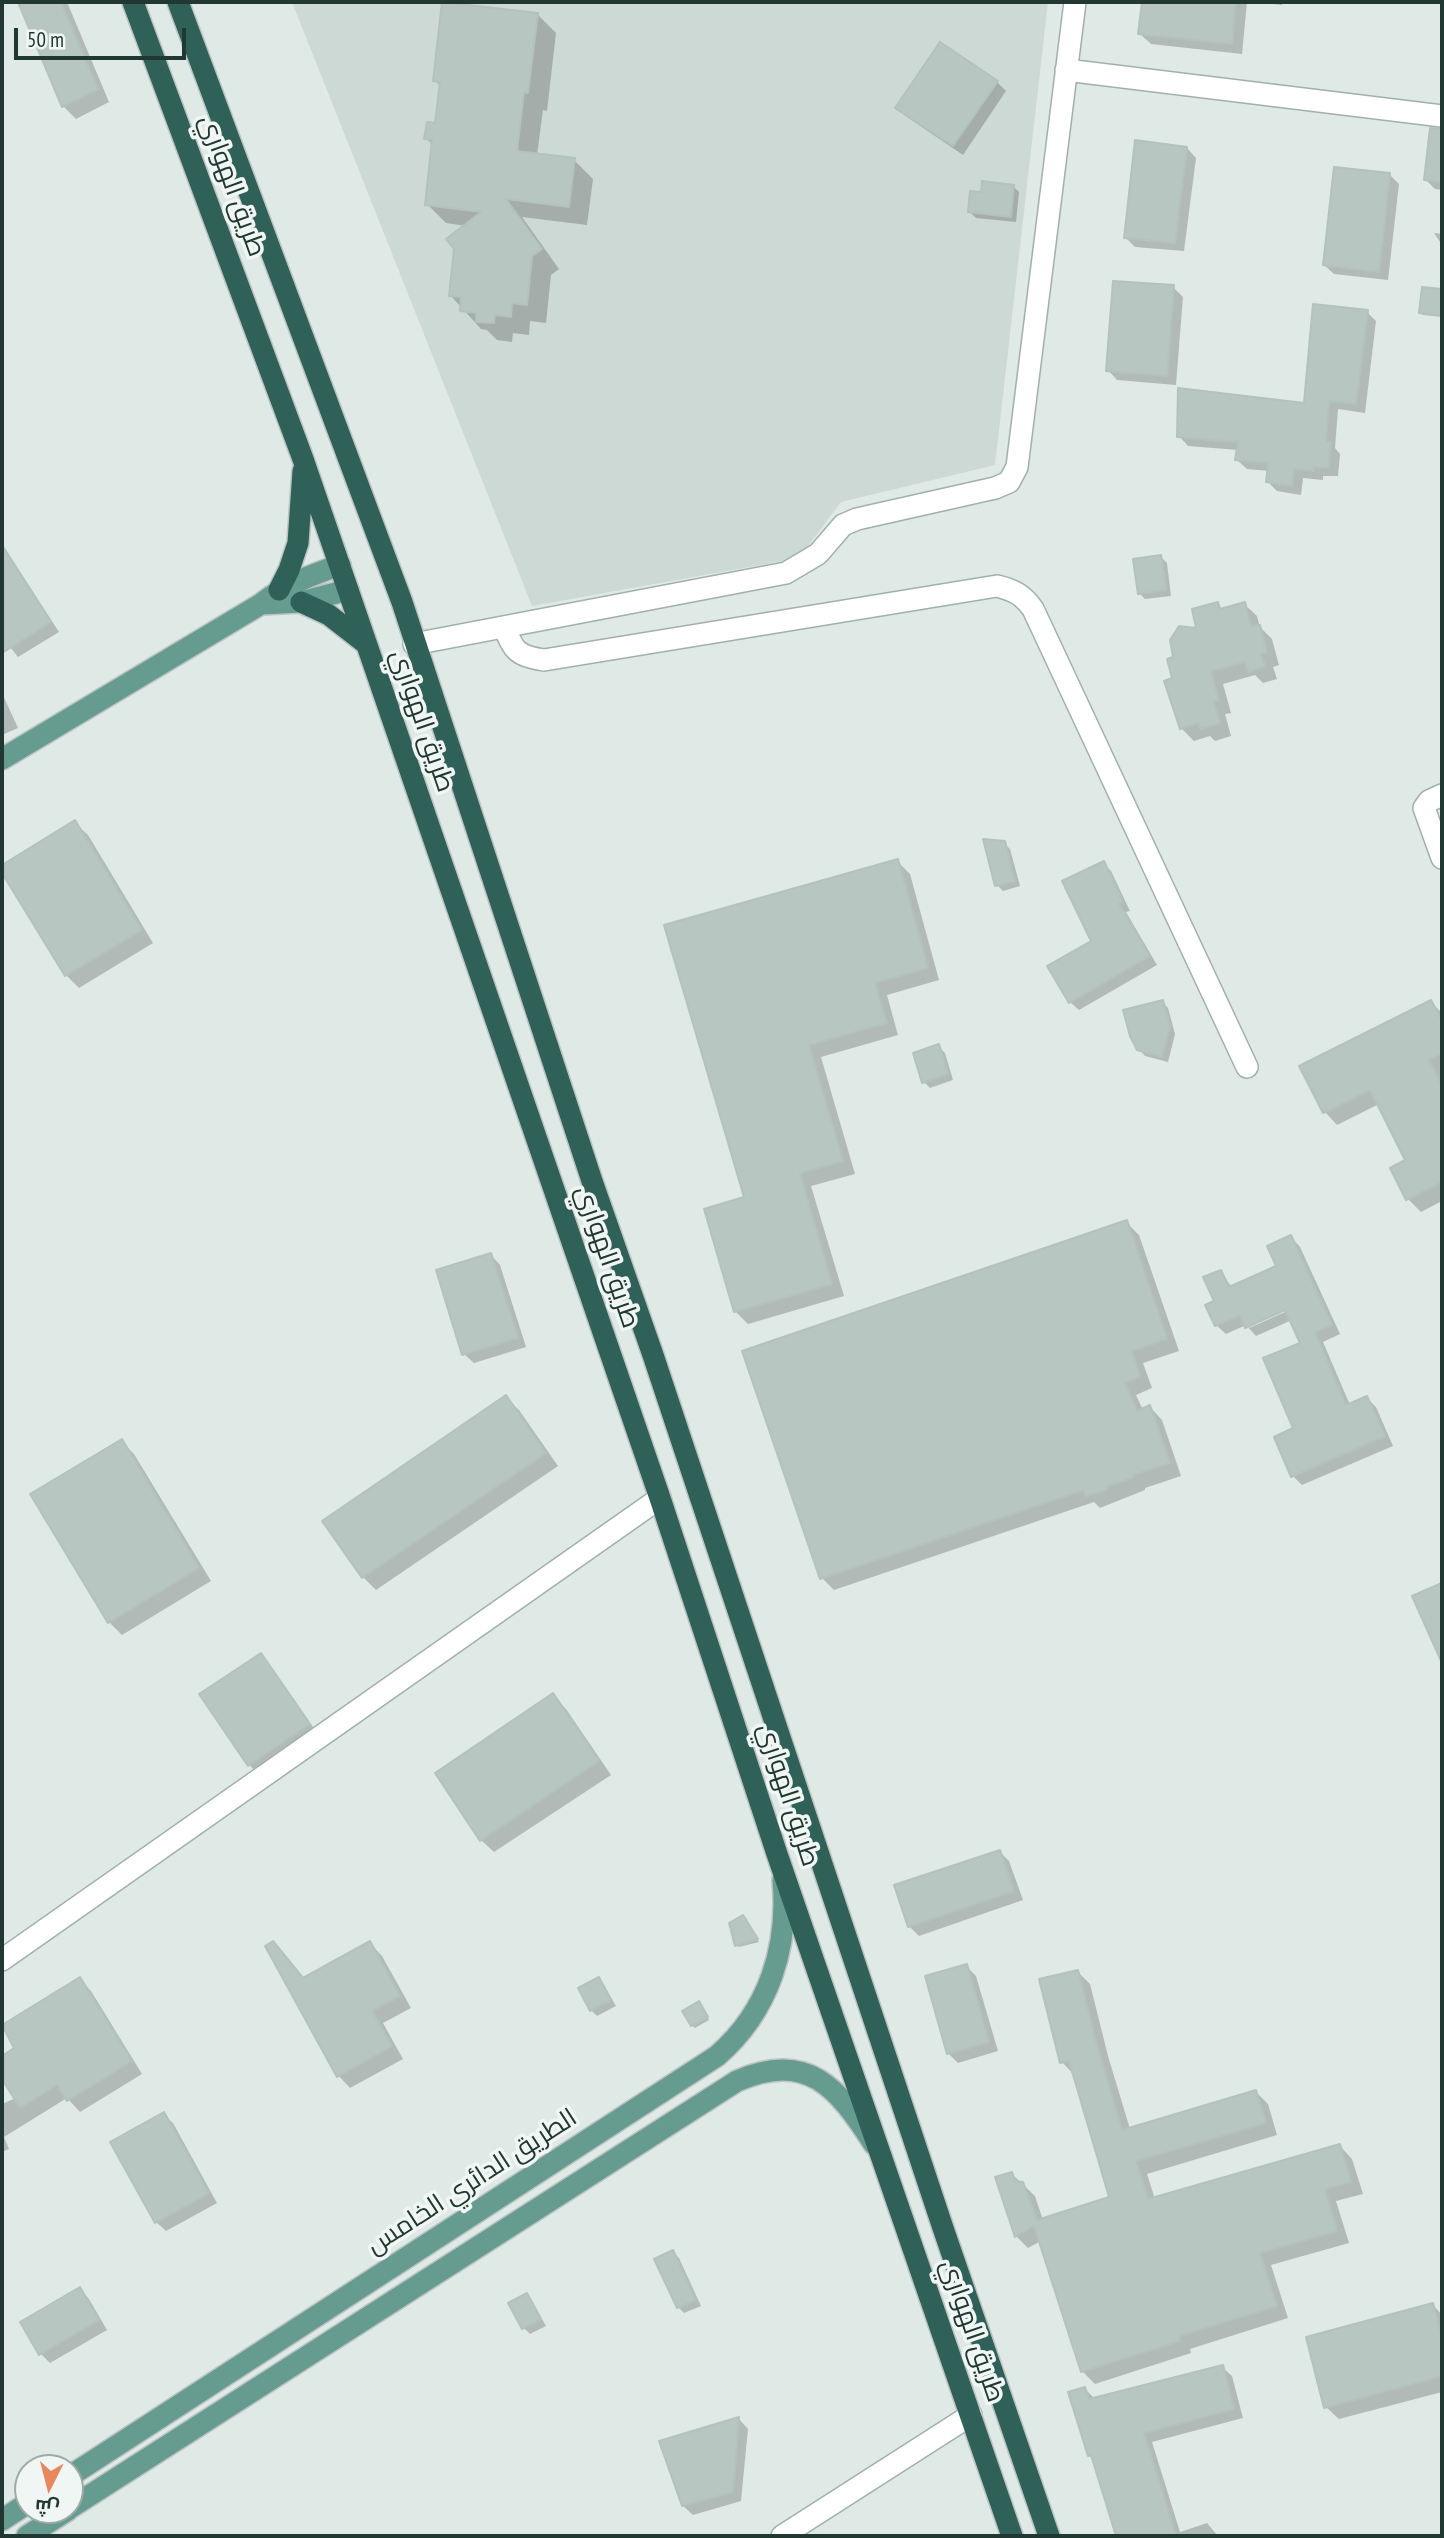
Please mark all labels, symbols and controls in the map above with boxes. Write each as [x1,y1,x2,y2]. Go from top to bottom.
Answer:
scale bar [18,14,189,58]
text: 50 m [27,26,64,53]
street label: طريق الهواري [192,111,272,261]
street label: طريق الهواري [383,646,461,796]
street label: طريق الهواري [568,1182,646,1332]
street label: طريق الهواري [750,1720,826,1870]
street label: الطريق الدائري الخامس [361,2102,583,2262]
street label: طريق الهواري [933,2256,1011,2406]
north arrow [14,2454,84,2524]
text: ش [34,2495,60,2521]

